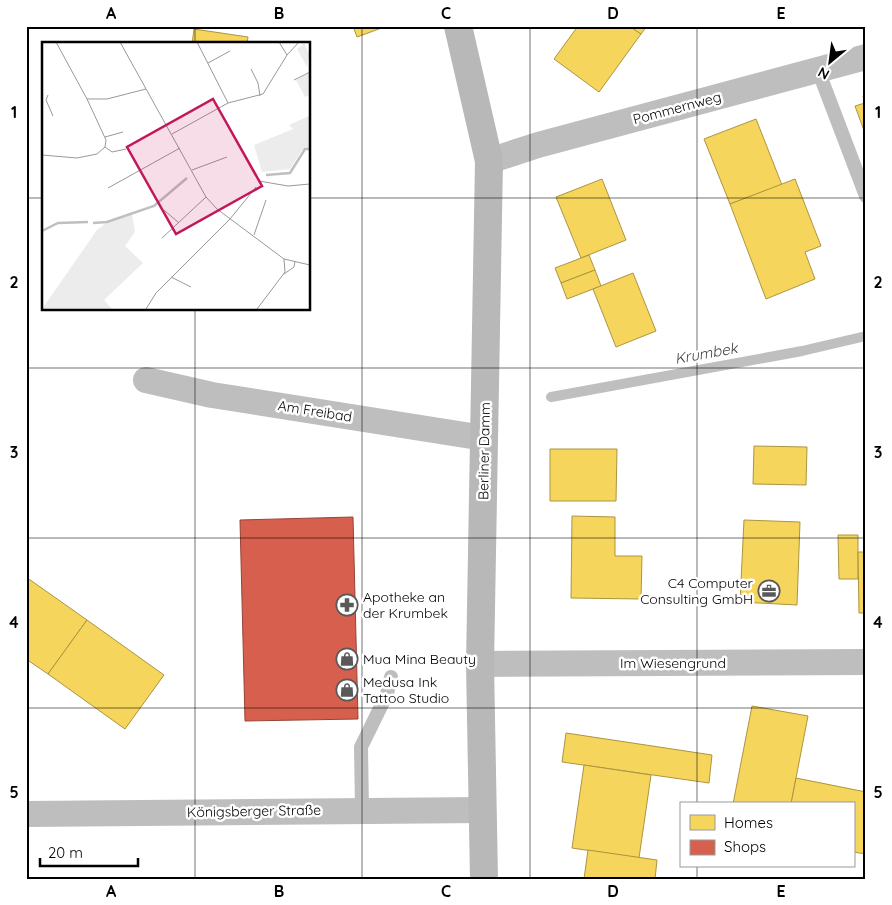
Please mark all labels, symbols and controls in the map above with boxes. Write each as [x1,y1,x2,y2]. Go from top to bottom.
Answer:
text: A [106,3,117,23]
text: B [274,3,284,23]
text: C [441,3,451,23]
text: D [607,3,619,23]
text: E [776,3,786,23]
north arrow [804,38,854,88]
inset map [42,42,310,310]
text: N [815,63,833,84]
street label: Pommernweg [631,88,723,128]
text: 1 [11,102,17,122]
text: 1 [875,102,881,122]
text: 2 [9,272,19,292]
text: 2 [873,272,883,292]
water label: Krumbek [673,338,741,368]
street label: Am Freibad [277,396,353,426]
street label: Berliner Damm [474,402,494,500]
text: 3 [10,442,18,462]
text: 3 [874,442,882,462]
place label: C4 Computer Consulting GmbH [640,574,754,608]
office icon: C4 Computer Consulting GmbH [757,579,781,603]
place label: Apotheke an der Krumbek [363,588,448,622]
pharmacy icon: Apotheke an der Krumbek [335,593,359,617]
text: 4 [9,612,19,632]
text: 4 [873,612,883,632]
shop icon: Mua Mina Beauty [335,647,359,671]
place label: Mua Mina Beauty [363,650,476,668]
street label: Im Wiesengrund [620,654,726,672]
place label: Medusa Ink Tattoo Studio [363,673,449,707]
shop icon: Medusa Ink Tattoo Studio [335,678,359,702]
text: 5 [9,782,19,802]
text: 5 [873,782,883,802]
street label: Königsberger Straße [187,801,321,821]
legend [680,802,854,868]
text: Homes [724,813,773,832]
scale bar [40,835,138,867]
text: Shops [724,837,766,856]
text: 20 m [48,843,83,862]
text: A [106,881,117,901]
text: B [274,881,284,901]
text: C [441,881,451,901]
text: D [607,881,619,901]
text: E [776,881,786,901]

